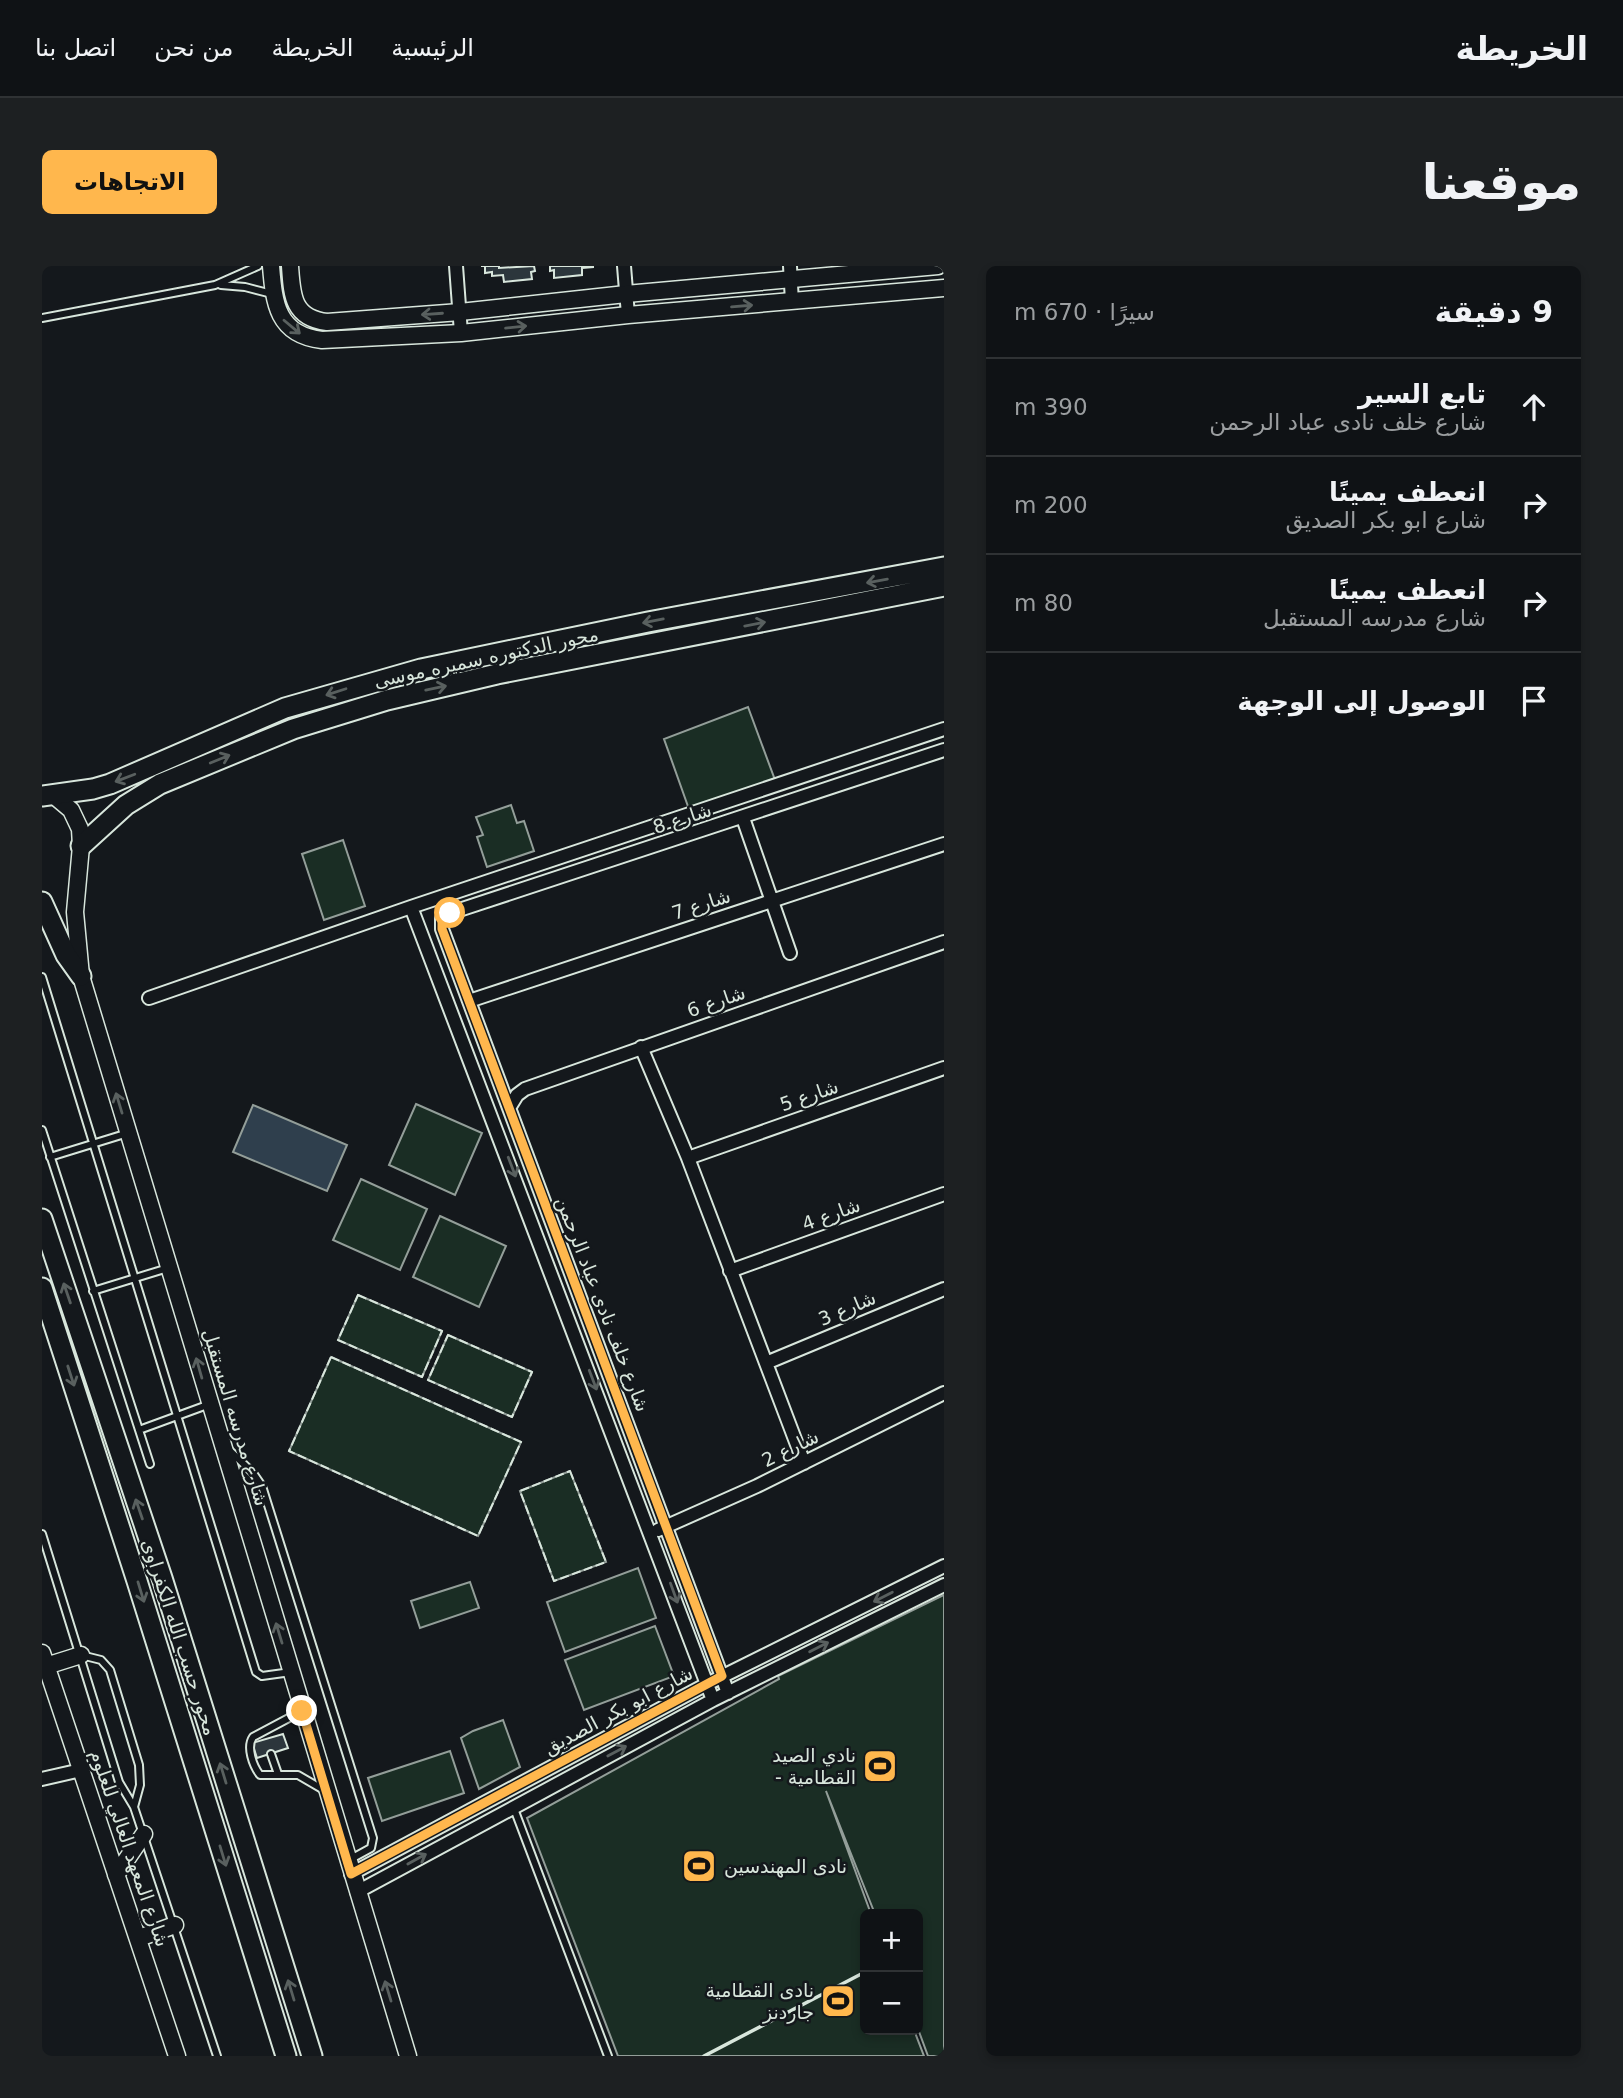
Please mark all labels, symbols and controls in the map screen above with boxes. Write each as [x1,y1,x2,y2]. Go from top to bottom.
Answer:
text: الخريطة [1455,29,1588,68]
text: اتصل بنا [35,34,116,62]
text: من نحن [154,34,233,62]
text: الخريطة [271,34,353,62]
text: الرئيسية [391,34,474,62]
button: الاتجاهات [42,150,217,214]
text: موقعنا [1422,154,1581,211]
text: 9 دقيقة [1435,294,1553,329]
one-way arrow [730,299,753,312]
text: سيرًا · 670 m [1014,299,1155,325]
one-way arrow [421,308,443,321]
one-way arrow [283,320,301,335]
one-way arrow [504,320,527,333]
text: تابع السير [1358,379,1486,409]
icon: ahead [1515,388,1553,426]
text: 390 m [1014,394,1088,420]
text: شارع خلف نادى عباد الرحمن [1209,409,1486,435]
text: انعطف يمينًا [1329,477,1486,507]
icon: right [1515,486,1553,524]
text: 200 m [1014,492,1088,518]
text: شارع ابو بكر الصديق [1285,507,1486,533]
one-way arrow [866,575,889,588]
text: انعطف يمينًا [1329,575,1486,605]
icon: right [1515,584,1553,622]
text: 80 m [1014,590,1073,616]
text: شارع مدرسه المستقبل [1263,605,1486,631]
one-way arrow [642,615,665,628]
one-way arrow [743,617,766,630]
street label: محور الدكتوره سميره موسى [372,622,601,693]
one-way arrow [424,681,447,694]
icon: arrive [1515,682,1553,720]
text: الوصول إلى الوجهة [1237,686,1486,716]
one-way arrow [325,687,347,700]
one-way arrow [209,752,231,765]
one-way arrow [115,773,137,785]
street label: شارع 8 [650,798,714,839]
street label: شارع 7 [669,884,733,925]
route start [434,897,465,928]
street label: شارع 6 [684,981,748,1022]
street label: شارع 5 [777,1075,841,1116]
one-way arrow [111,1093,124,1115]
one-way arrow [507,1156,519,1178]
street label: شارع خلف نادى عباد الرحمن [551,1193,654,1415]
street label: شارع 4 [799,1193,863,1236]
one-way arrow [60,1283,72,1305]
street label: شارع 3 [815,1286,879,1331]
street label: شارع مدرسه المستقبل [198,1326,273,1509]
one-way arrow [192,1357,205,1380]
one-way arrow [65,1365,78,1387]
one-way arrow [588,1368,600,1390]
street label: شارع 2 [758,1425,822,1472]
one-way arrow [132,1499,144,1521]
street label: محور حسب الله الكفراوى [137,1536,222,1738]
one-way arrow [136,1581,148,1603]
one-way arrow [668,1581,681,1603]
one-way arrow [873,1590,894,1604]
one-way arrow [271,1622,284,1644]
one-way arrow [808,1640,829,1654]
street label: شارع ابو بكر الصديق [540,1661,697,1759]
route end [286,1695,317,1726]
one-way arrow [606,1744,627,1758]
place label: نادي الصيد - القطامية [772,1744,856,1788]
street label: شارع المعهد العالي للعلوم [85,1747,174,1950]
sports icon: نادي الصيد - القطامية [861,1747,899,1785]
one-way arrow [216,1762,228,1784]
one-way arrow [218,1845,231,1867]
sports icon: نادى المهندسين [680,1847,718,1885]
one-way arrow [406,1852,426,1866]
place label: نادى المهندسين [724,1855,847,1878]
map controls [860,1909,923,2035]
button: + [860,1909,923,1972]
button: − [860,1972,923,2035]
one-way arrow [284,1979,297,2001]
place label: نادى القطامية جاردنز [705,1979,814,2024]
one-way arrow [380,1980,393,2002]
sports icon: نادى القطامية جاردنز [819,1982,857,2020]

